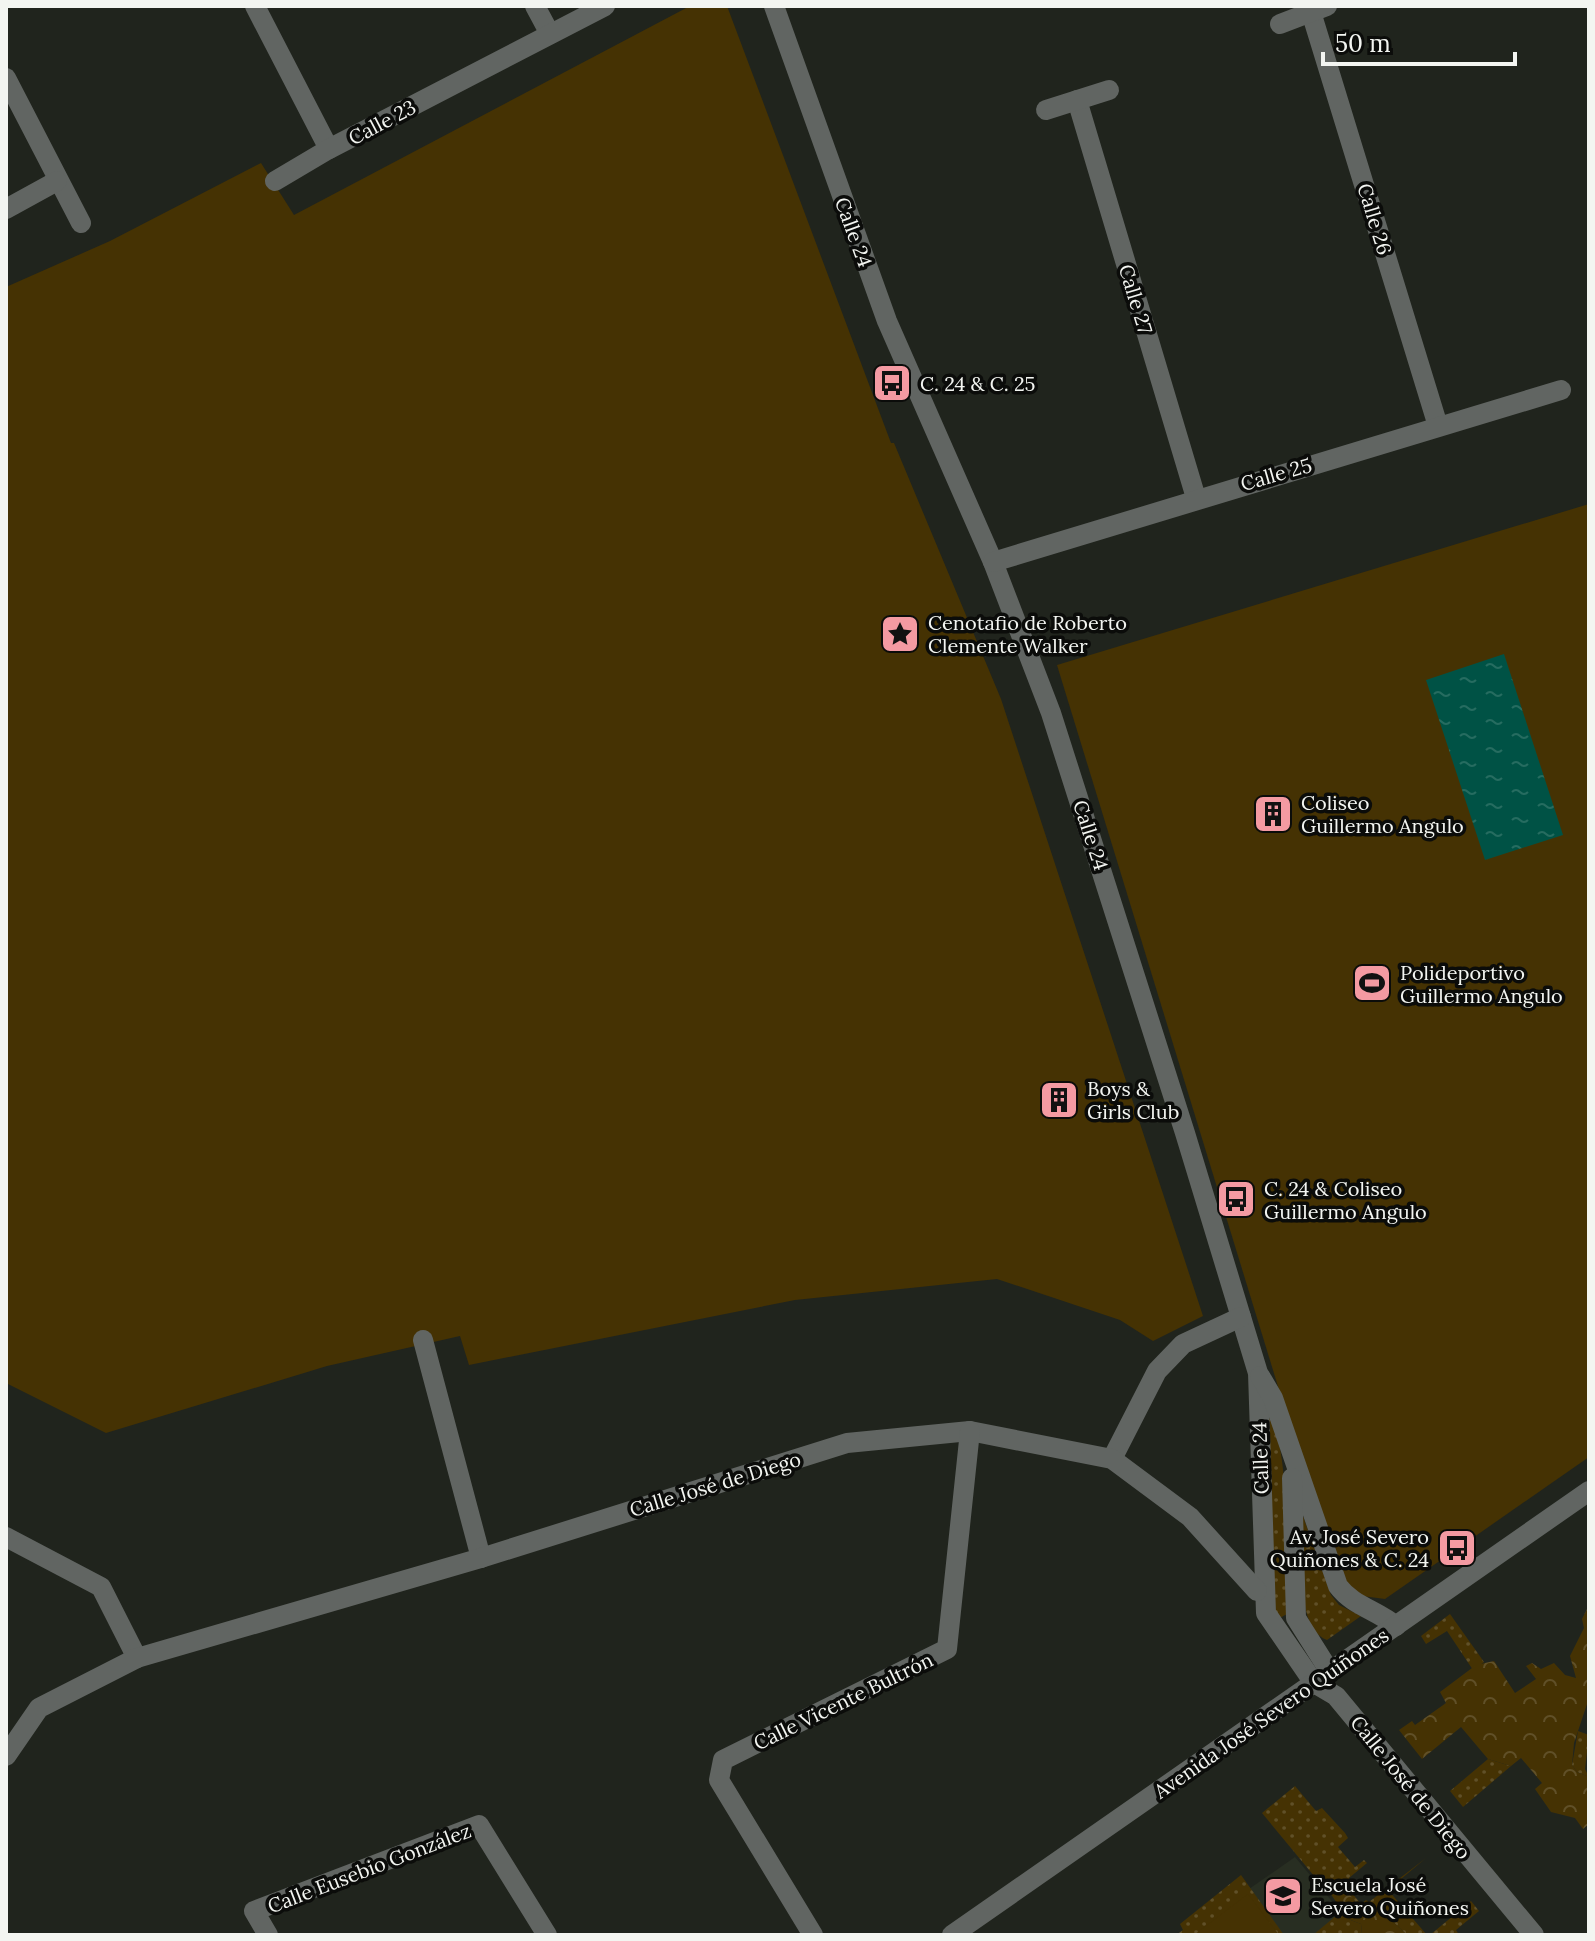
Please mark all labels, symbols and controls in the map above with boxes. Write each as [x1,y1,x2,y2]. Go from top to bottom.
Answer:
scale bar [1323,16,1515,66]
text: 50 m [1335,28,1391,59]
street label: Calle 23 [344,94,420,150]
street label: Calle 26 [1352,180,1398,258]
street label: Calle 24 [830,194,878,270]
street label: Calle 27 [1114,261,1158,337]
bus stop icon: C. 24 & C. 25 [871,362,913,404]
place label: C. 24 & C. 25 [920,371,1036,396]
street label: Calle 25 [1238,452,1314,496]
place label: Cenotafio de Roberto Clemente Walker [928,610,1127,658]
place icon: Cenotafio de Roberto Clemente Walker [879,613,921,655]
place label: Coliseo Guillermo Angulo [1301,790,1464,838]
building icon: Coliseo Guillermo Angulo [1252,793,1294,835]
street label: Calle 24 [1068,797,1114,873]
place label: Polideportivo Guillermo Angulo [1400,960,1563,1008]
sports icon: Polideportivo Guillermo Angulo [1351,962,1393,1004]
place label: Boys & Girls Club [1087,1076,1179,1124]
building icon: Boys & Girls Club [1038,1079,1080,1121]
place label: C. 24 & Coliseo Guillermo Angulo [1264,1176,1427,1224]
bus stop icon: C. 24 & Coliseo Guillermo Angulo [1215,1178,1257,1220]
street label: Calle 24 [1246,1421,1274,1495]
street label: Calle José de Diego [626,1446,804,1522]
place label: Av. José Severo Quiñones & C. 24 [1270,1524,1429,1572]
bus stop icon: Av. José Severo Quiñones & C. 24 [1436,1527,1478,1569]
street label: Avenida José Severo Quiñones [1148,1622,1393,1804]
street label: Calle Vicente Bultrón [749,1647,937,1755]
street label: Calle José de Diego [1345,1710,1477,1864]
street label: Calle Eusebio González [264,1818,474,1918]
place label: Escuela José Severo Quiñones [1311,1872,1469,1920]
school or university icon: Escuela José Severo Quiñones [1262,1875,1304,1917]

